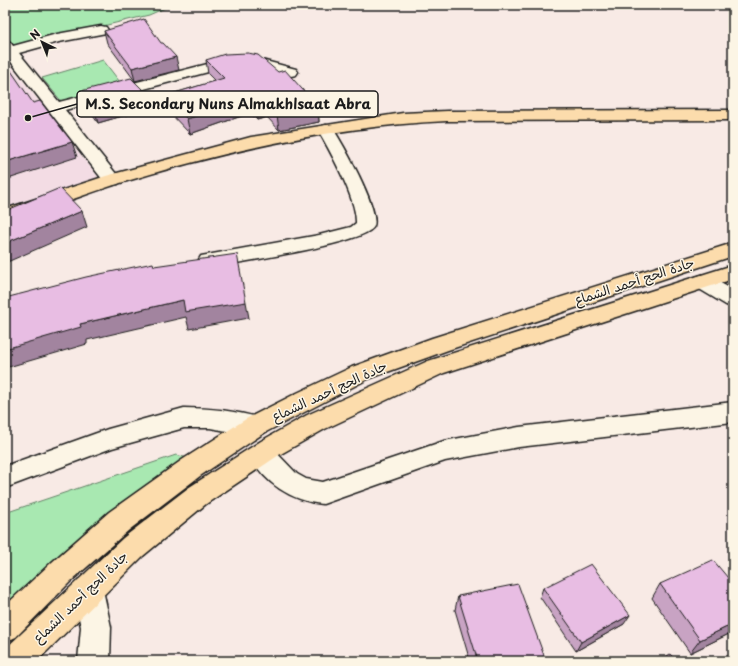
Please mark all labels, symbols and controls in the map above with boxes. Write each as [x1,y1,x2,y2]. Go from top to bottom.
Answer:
north arrow [22,22,62,62]
text: N [26,25,44,44]
callout: M.S. Secondary Nuns Almakhlsaat Abra [77,91,378,117]
text: M.S. Secondary Nuns Almakhlsaat Abra [85,93,371,114]
street label: جادة الحج أحمد الشماع [571,252,697,310]
street label: جادة الحج أحمد الشماع [268,355,390,427]
street label: جادة الحج أحمد الشماع [28,546,132,648]

